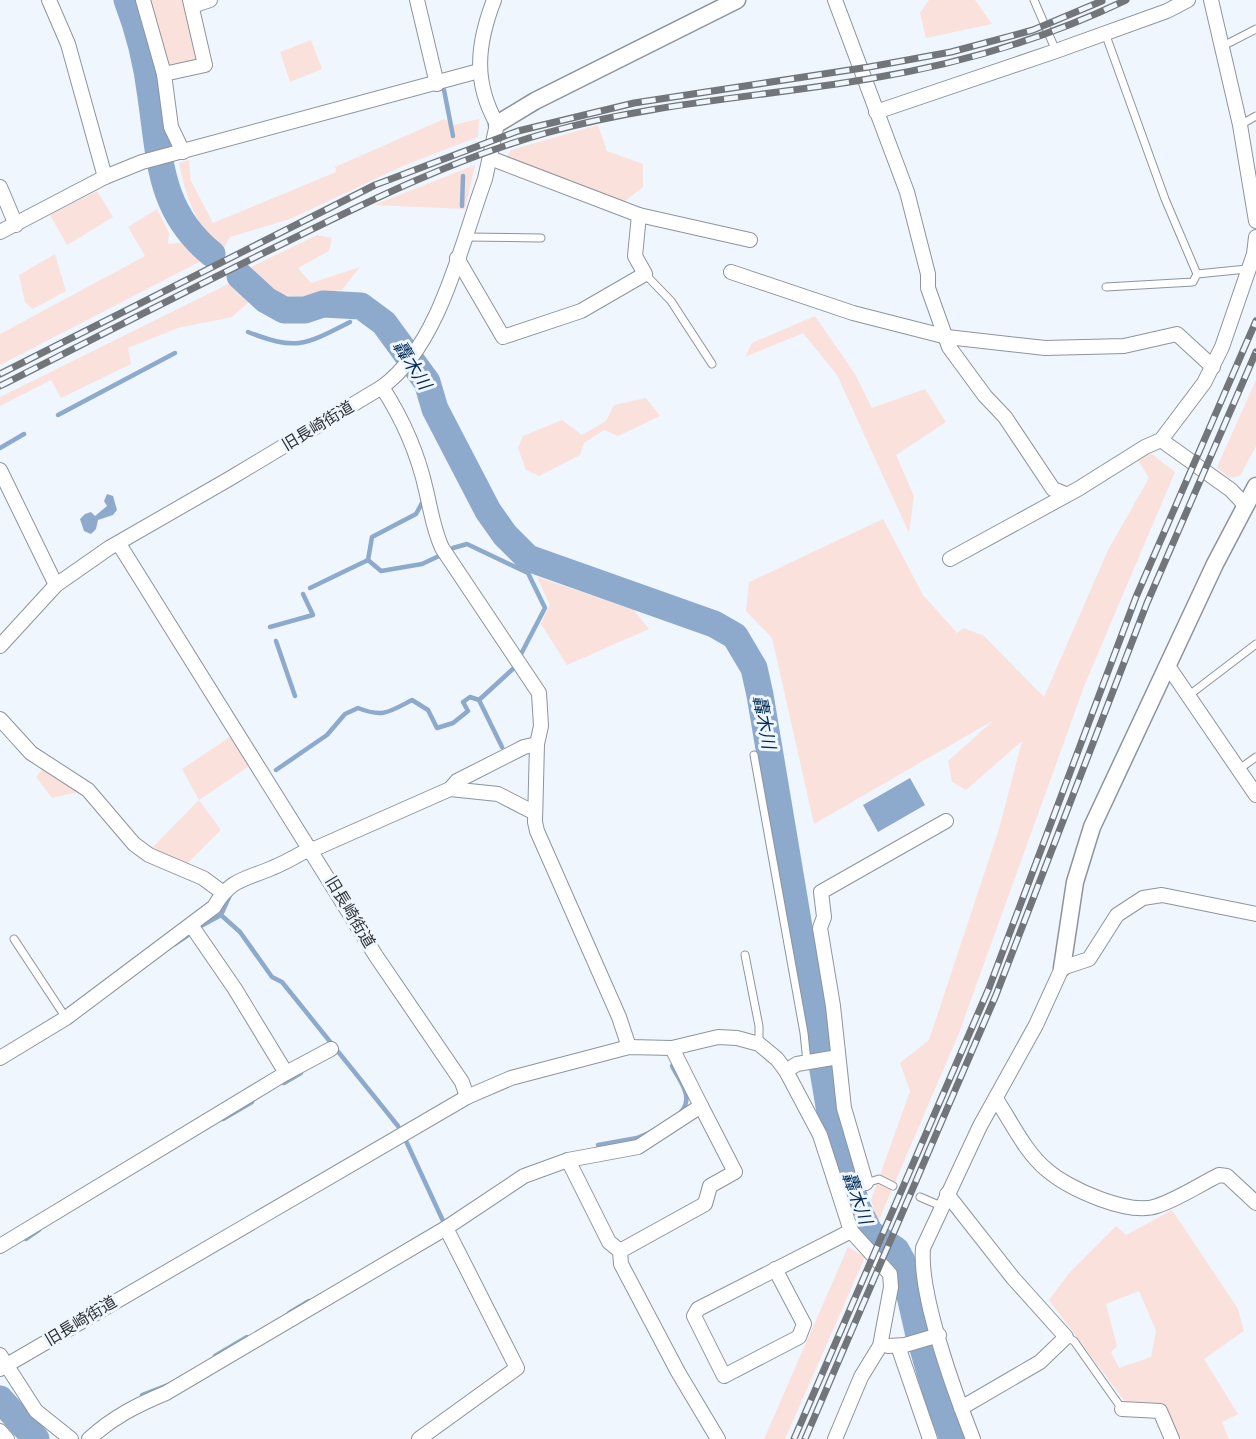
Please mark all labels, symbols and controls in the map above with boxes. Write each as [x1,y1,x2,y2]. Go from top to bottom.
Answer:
water label: 轟木川 [388,336,437,395]
street label: 旧長崎街道 [279,397,357,455]
water label: 轟木川 [748,693,780,753]
street label: 旧長崎街道 [321,873,379,951]
water label: 轟木川 [837,1169,877,1229]
street label: 旧長崎街道 [42,1292,120,1350]

